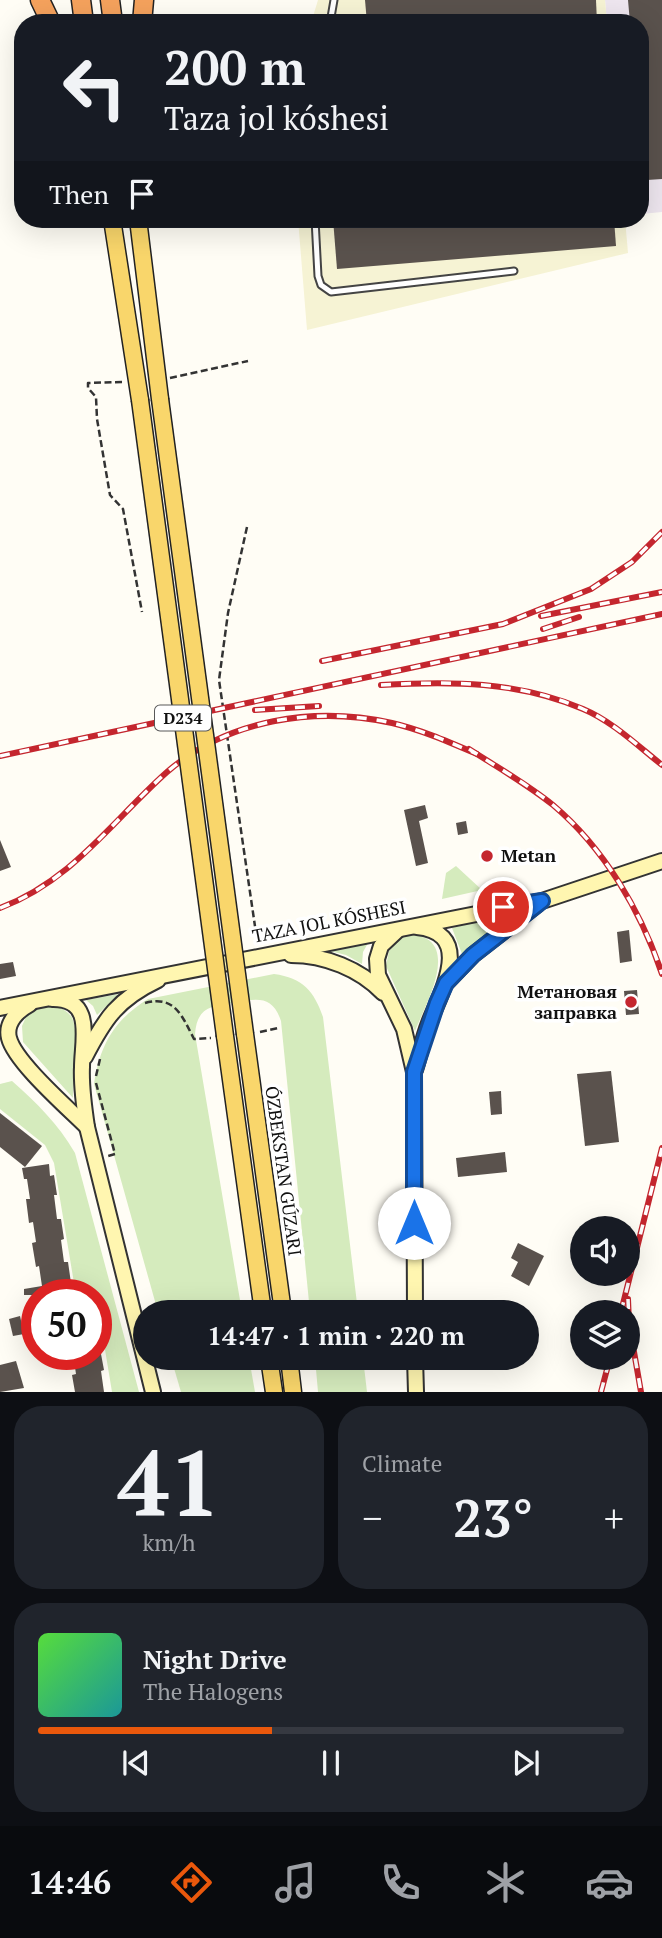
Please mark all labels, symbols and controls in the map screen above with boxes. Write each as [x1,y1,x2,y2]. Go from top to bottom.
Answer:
text: 200 m [164,34,306,99]
icon: left [49,42,140,133]
text: Taza jol kóshesi [164,97,389,139]
icon: arrive [123,175,161,213]
text: Then [49,177,109,211]
road number: D234 [155,706,211,730]
place label: Metan [501,843,557,867]
marker: Metan [479,848,495,864]
pin [473,877,533,937]
icon: arrive [484,888,522,926]
street label: TAZA JOL KÓSHESI [250,894,408,948]
place label: Метановая заправка [517,979,617,1024]
marker: Метановая заправка [623,994,639,1010]
street label: ÓZBEKSTAN GÚZARI [260,1084,308,1257]
position arrow [377,1186,451,1260]
map controls [570,1216,640,1370]
button: sound [570,1216,640,1286]
speed limit sign: 50 [21,1279,112,1370]
button: layers [570,1300,640,1370]
text: 14:47 · 1 min · 220 m [207,1318,465,1352]
text: 41 [118,1421,220,1542]
text: Climate [362,1448,442,1479]
text: 23° [453,1483,533,1552]
text: − [362,1493,382,1543]
text: + [604,1493,624,1543]
text: km/h [142,1527,196,1558]
text: Night Drive [143,1642,287,1676]
text: The Halogens [143,1676,283,1707]
icon: previous [117,1744,155,1782]
icon: pause [312,1744,350,1782]
icon: next [507,1744,545,1782]
icon: directions [167,1858,216,1907]
icon: music [271,1858,320,1907]
icon: phone [376,1858,425,1907]
icon: climate [481,1858,530,1907]
icon: car [585,1858,634,1907]
text: 14:46 [28,1861,111,1903]

